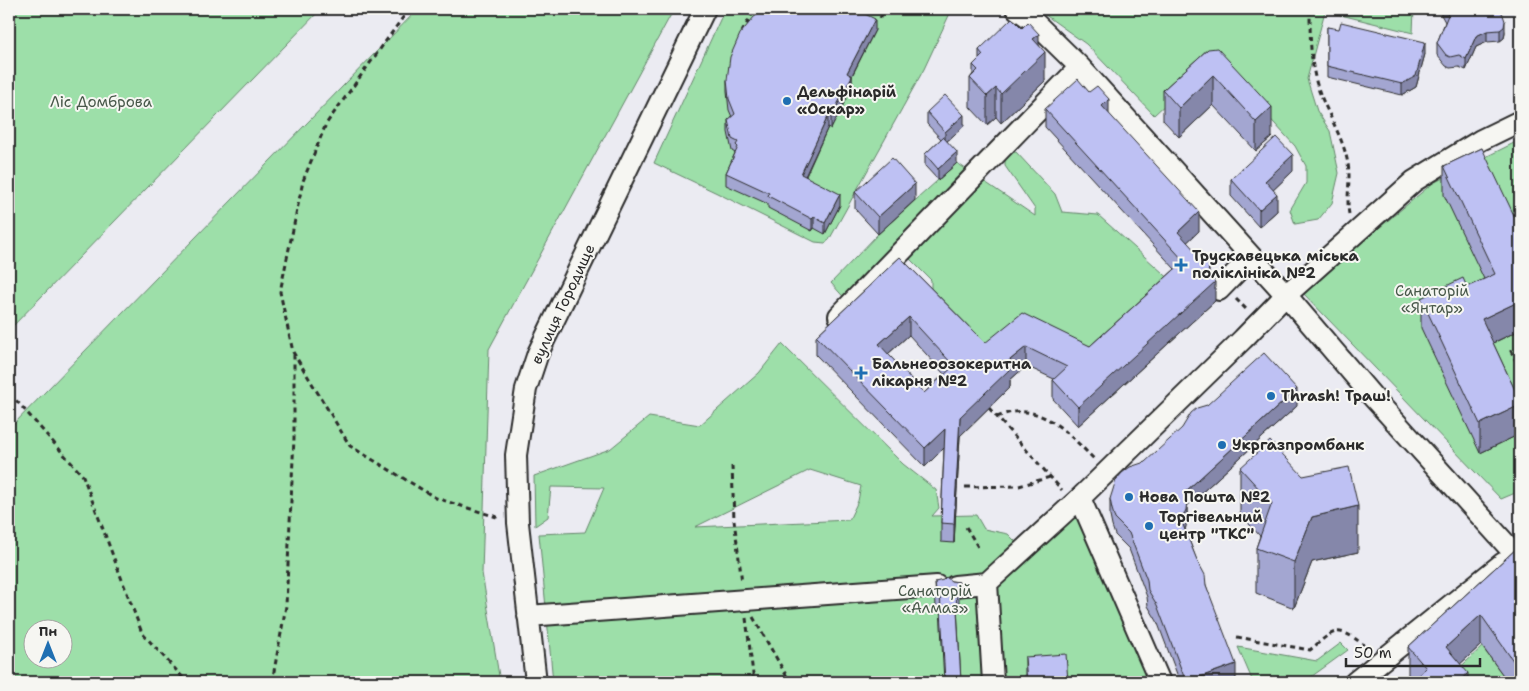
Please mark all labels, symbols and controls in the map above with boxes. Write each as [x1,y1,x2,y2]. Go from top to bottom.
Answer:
place label: Дельфінарій «Оскар» [797,82,897,119]
park label: Ліс Домброва [50,92,153,112]
marker: Дельфінарій «Оскар» [781,95,793,107]
street label: вулиця Городище [526,241,600,367]
place label: Трускавецька міська поліклініка №2 [1192,246,1360,283]
marker: Трускавецька міська поліклініка №2 [1174,258,1188,272]
park label: Санаторій «Янтар» [1395,281,1469,318]
place label: Бальнеоозокеритна лікарня №2 [872,354,1032,391]
marker: Бальнеоозокеритна лікарня №2 [854,366,868,380]
place label: Thrash! Траш! [1281,386,1391,406]
marker: Thrash! Траш! [1265,390,1277,402]
place label: Укргазпромбанк [1232,435,1365,455]
marker: Укргазпромбанк [1216,439,1228,451]
place label: Нова Пошта №2 [1139,487,1271,507]
marker: Нова Пошта №2 [1123,491,1135,503]
place label: Торгівельний центр "ТКС" [1159,507,1263,544]
marker: Торгівельний центр "ТКС" [1143,520,1155,532]
park label: Санаторій «Алмаз» [898,581,972,618]
north arrow [22,618,72,668]
text: Пн [39,622,57,640]
scale bar [1346,636,1480,668]
text: 50 m [1354,643,1392,663]

